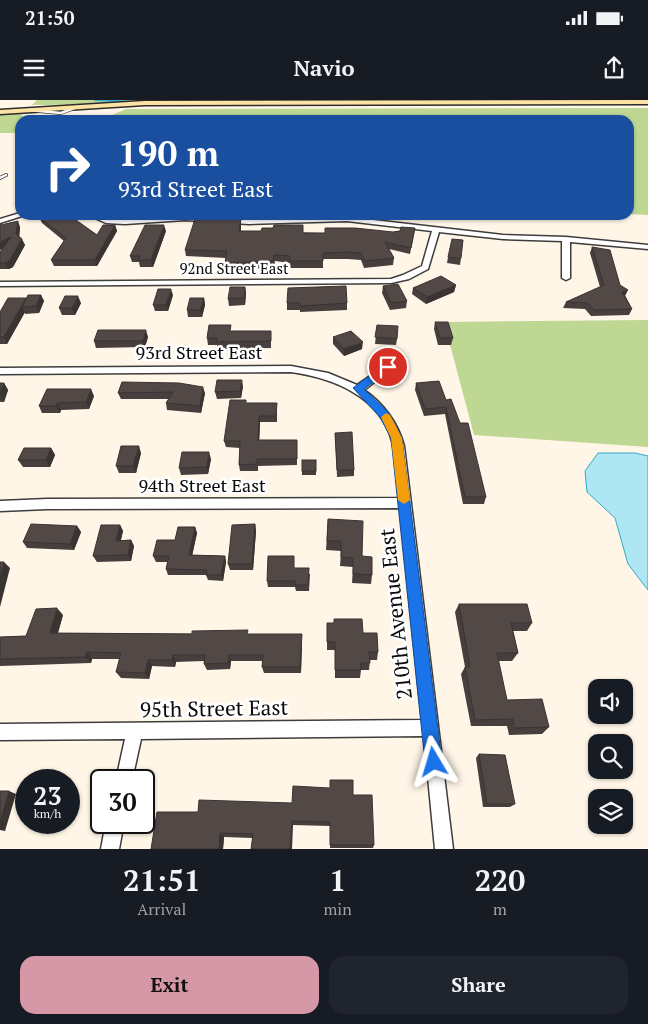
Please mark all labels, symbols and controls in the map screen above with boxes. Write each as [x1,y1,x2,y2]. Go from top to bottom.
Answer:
text: 21:50 [25,5,74,30]
text: Navio [293,53,355,82]
icon: menu [20,54,48,82]
icon: share [600,54,628,82]
text: 190 m [118,130,219,176]
icon: right [35,135,100,200]
text: 93rd Street East [118,174,273,203]
street label: 92nd Street East [180,258,289,278]
street label: 93rd Street East [136,340,263,364]
pin [367,346,409,388]
icon: arrive [374,353,402,381]
street label: 94th Street East [138,473,266,497]
street label: 210th Avenue East [372,527,418,701]
map controls [588,679,633,834]
button: sound [588,679,633,724]
street label: 95th Street East [140,693,289,723]
button: search [588,734,633,779]
position arrow [407,735,459,787]
speed limit sign: 30 [90,769,155,834]
text: 23 [33,779,62,812]
button: layers [588,789,633,834]
text: km/h [34,806,61,821]
text: 21:51 [123,860,201,900]
text: 1 [329,860,346,900]
text: 220 [474,860,525,900]
text: Arrival [137,898,186,920]
text: min [324,898,352,920]
text: m [493,898,507,920]
button: Exit [20,956,319,1014]
button: Share [329,956,628,1014]

